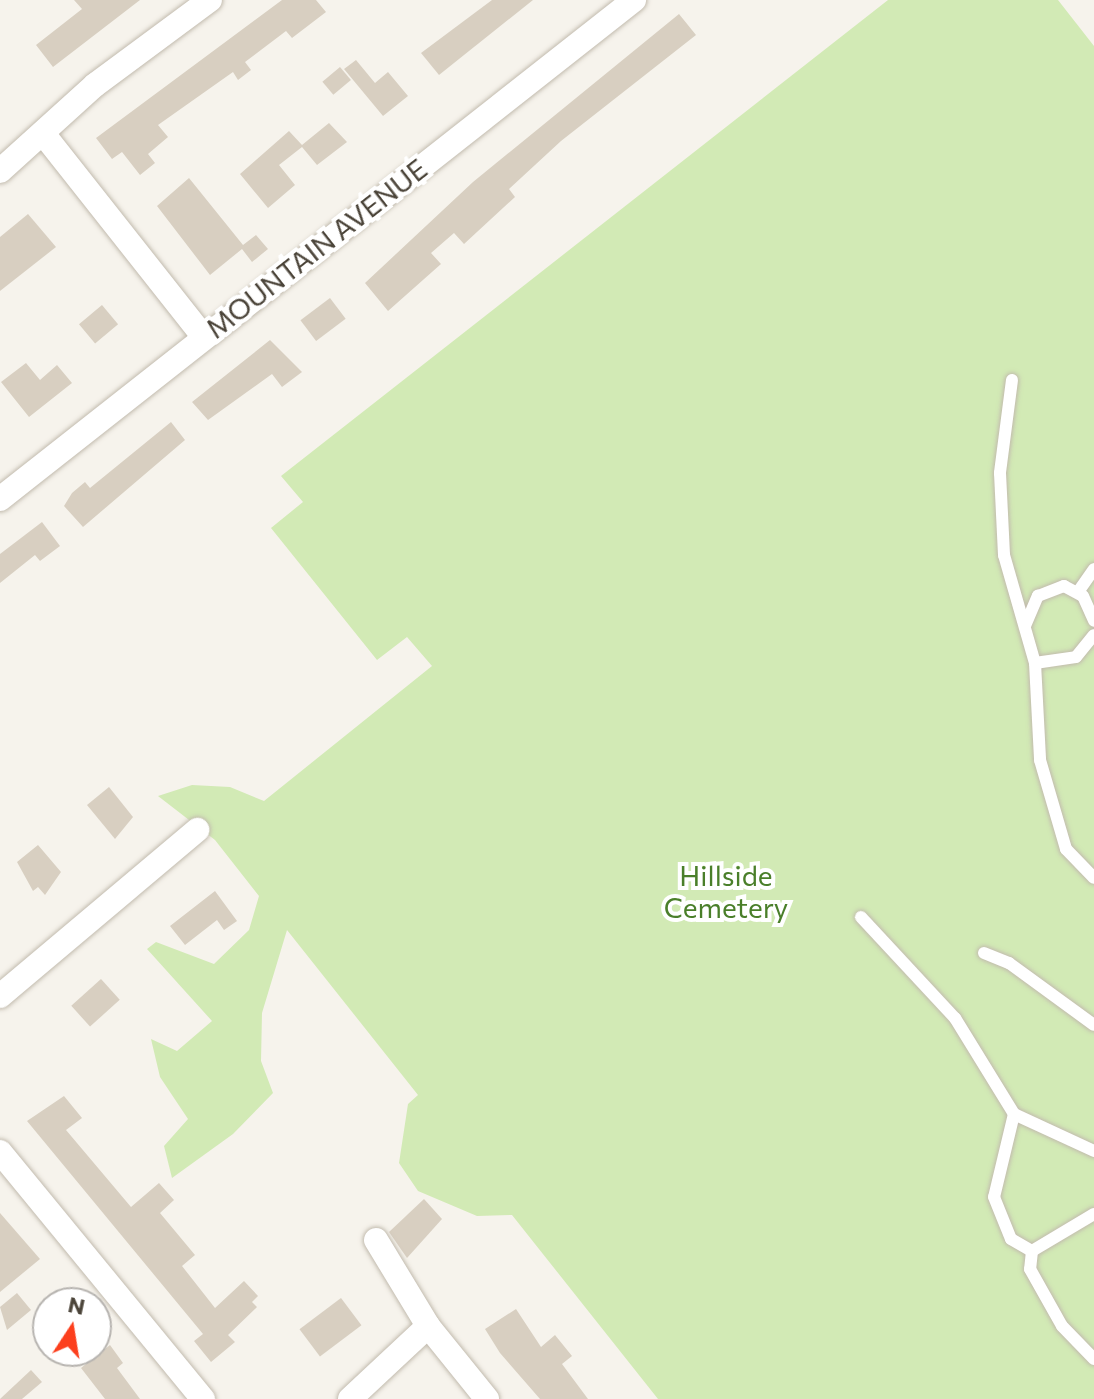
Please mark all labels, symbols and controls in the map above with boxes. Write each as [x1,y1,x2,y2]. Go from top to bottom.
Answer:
street label: MOUNTAIN AVENUE [199,151,433,345]
park label: Hillside Cemetery [664,858,788,924]
north arrow [32,1287,112,1367]
text: N [66,1290,88,1320]

